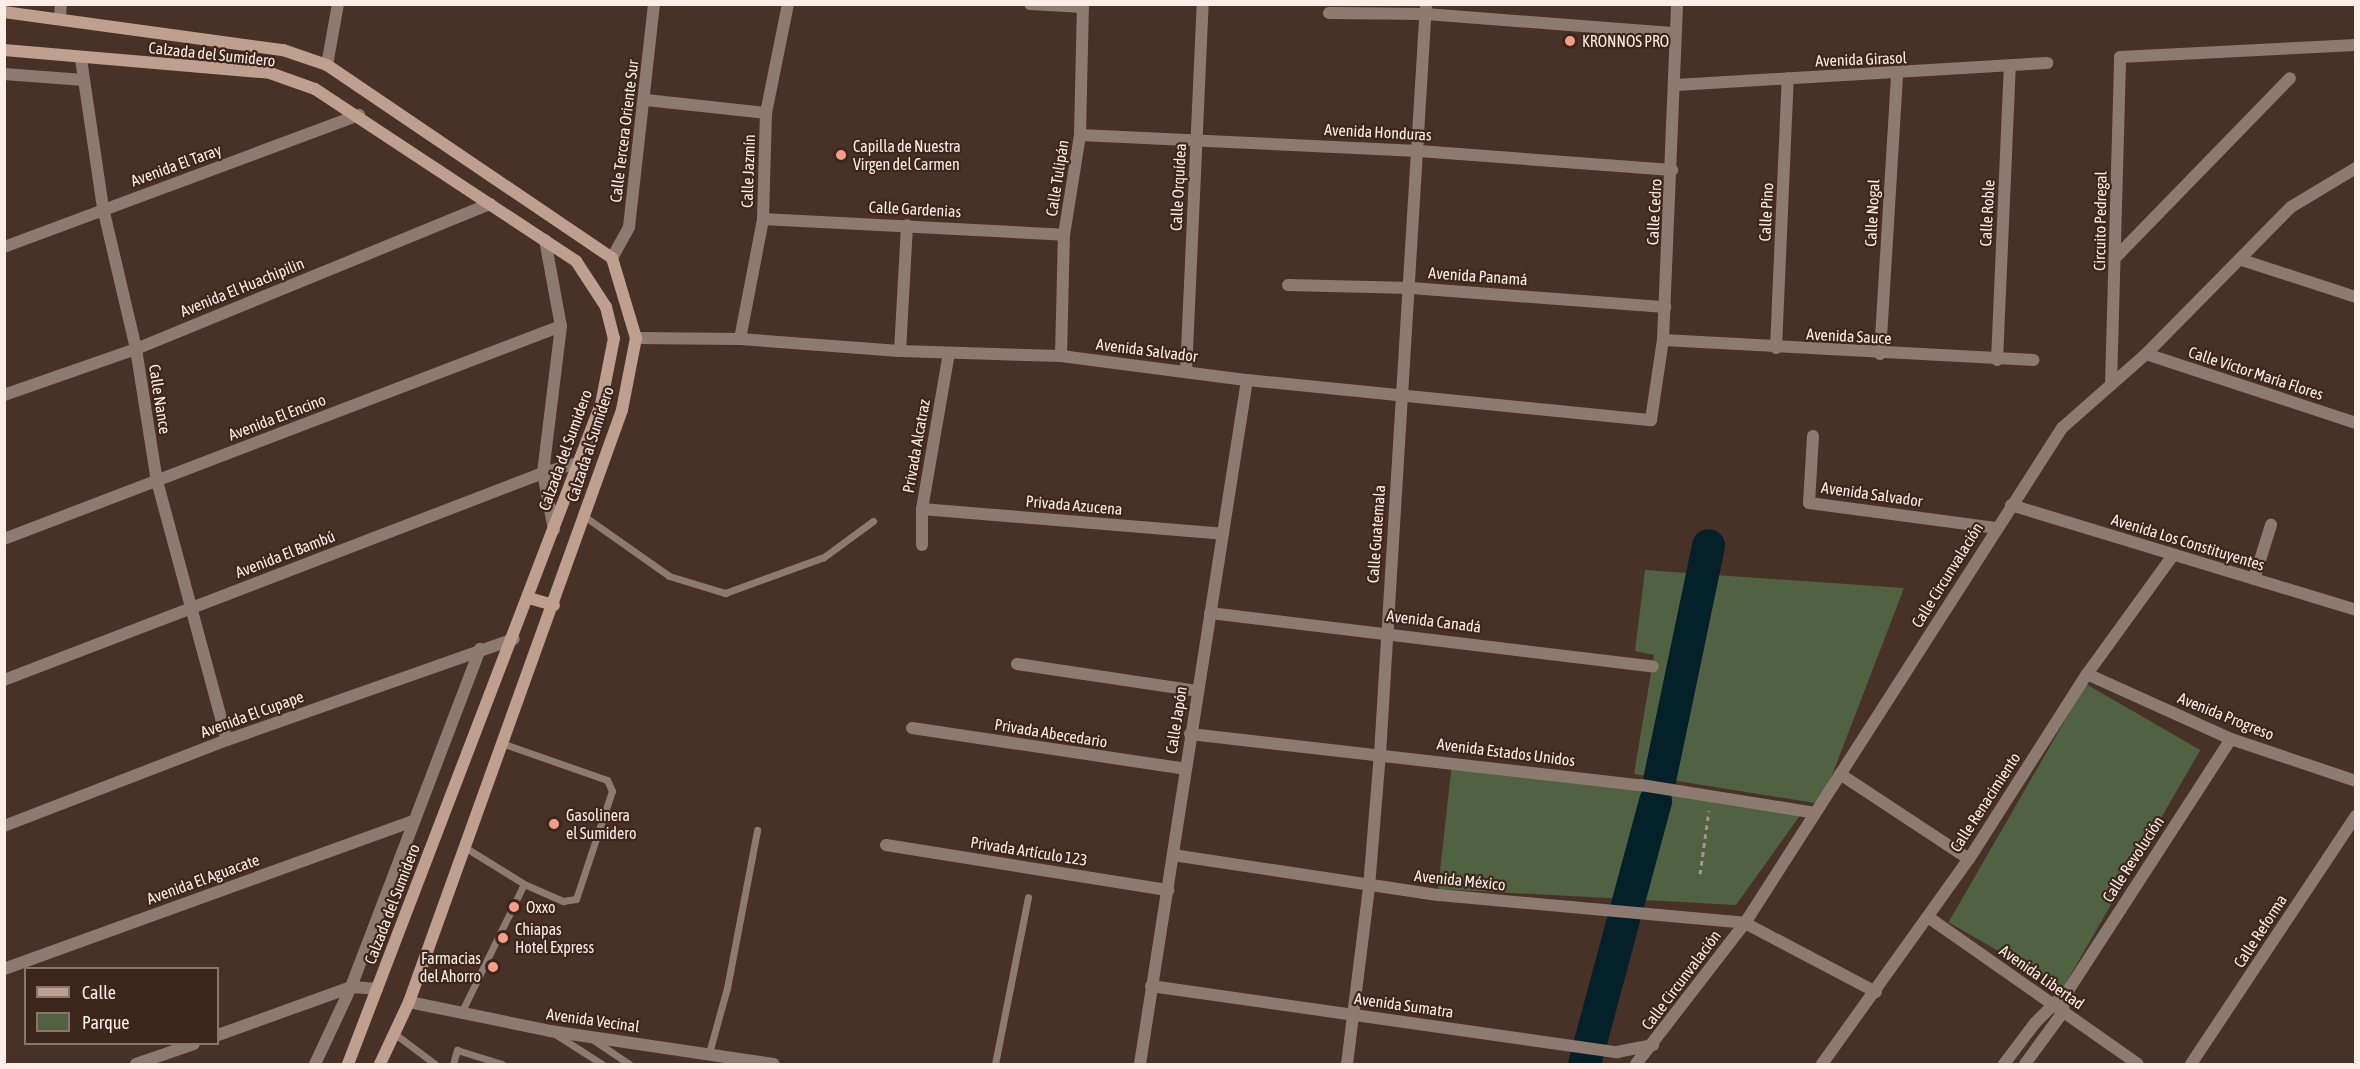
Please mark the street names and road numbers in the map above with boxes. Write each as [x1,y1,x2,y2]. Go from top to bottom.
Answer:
street label: Calzada del Sumidero [148,38,276,70]
street label: Avenida Girasol [1815,48,1907,70]
street label: Calle Tercera Oriente Sur [606,59,642,203]
street label: Avenida Honduras [1324,120,1432,144]
street label: Calle Jazmín [737,134,759,208]
street label: Calle Tulipán [1041,138,1073,218]
street label: Avenida El Taray [128,140,224,190]
street label: Calle Orquídea [1166,143,1190,231]
street label: Circuito Pedregal [2090,171,2110,271]
street label: Calle Cedro [1643,178,1665,246]
street label: Calle Nogal [1861,179,1883,247]
street label: Calle Roble [1976,179,1998,247]
street label: Calle Pino [1755,182,1777,242]
street label: Calle Gardenias [868,197,962,221]
street label: Avenida El Huachipilin [177,253,307,321]
street label: Avenida Panamá [1428,263,1528,289]
street label: Avenida Sauce [1806,324,1892,348]
street label: Avenida Salvador [1095,334,1199,366]
street label: Calle Víctor María Flores [2186,342,2326,404]
street label: Calle Nance [145,363,175,435]
street label: Calzada al Sumidero [562,384,618,504]
street label: Calzada del Sumidero [534,387,596,513]
street label: Avenida El Encino [226,390,328,444]
street label: Privada Alcatraz [898,398,934,494]
street label: Avenida Salvador [1820,477,1924,511]
street label: Calle Guatemala [1363,484,1389,584]
street label: Privada Azucena [1025,491,1123,519]
street label: Avenida Los Constituyentes [2109,510,2267,574]
street label: Calle Circunvalación [1907,519,1987,631]
street label: Avenida El Bambú [232,526,338,582]
street label: Avenida Canadá [1386,606,1482,636]
street label: Calle Japón [1161,685,1191,755]
street label: Avenida El Cupape [198,686,306,742]
street label: Avenida Progreso [2175,688,2277,744]
street label: Privada Abecedario [993,715,1109,751]
street label: Avenida Estados Unidos [1436,734,1576,770]
street label: Calle Renacimiento [1946,749,2024,855]
street label: Calle Revolución [2098,813,2168,905]
street label: Privada Artículo 123 [969,832,1089,870]
street label: Calzada del Sumidero [360,841,424,967]
street label: Avenida El Aguacate [144,850,262,908]
street label: Avenida México [1413,866,1507,894]
street label: Calle Reforma [2229,891,2291,971]
street label: Calle Circunvalación [1637,926,1725,1034]
street label: Avenida Libertad [1996,941,2088,1013]
street label: Avenida Sumatra [1353,989,1455,1021]
street label: Avenida Vecinal [545,1004,641,1036]

